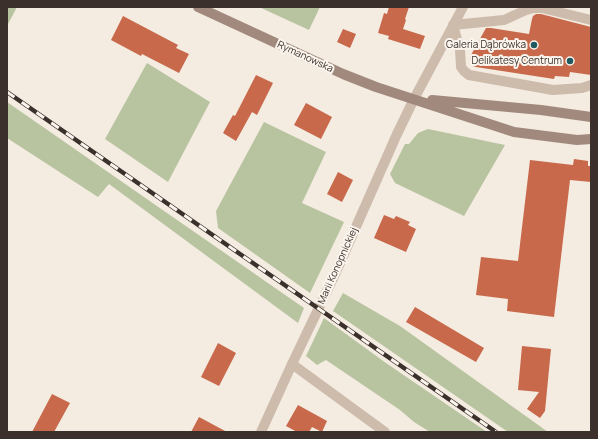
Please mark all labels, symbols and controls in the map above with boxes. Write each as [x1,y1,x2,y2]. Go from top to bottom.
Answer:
street label: Rymanowska [275,39,335,75]
place label: Galeria Dąbrówka [446,39,526,51]
marker: Galeria Dąbrówka [529,40,539,50]
place label: Delikatesy Centrum [471,55,562,67]
marker: Delikatesy Centrum [565,56,575,66]
street label: Marii Konopnickiej [316,226,360,306]

